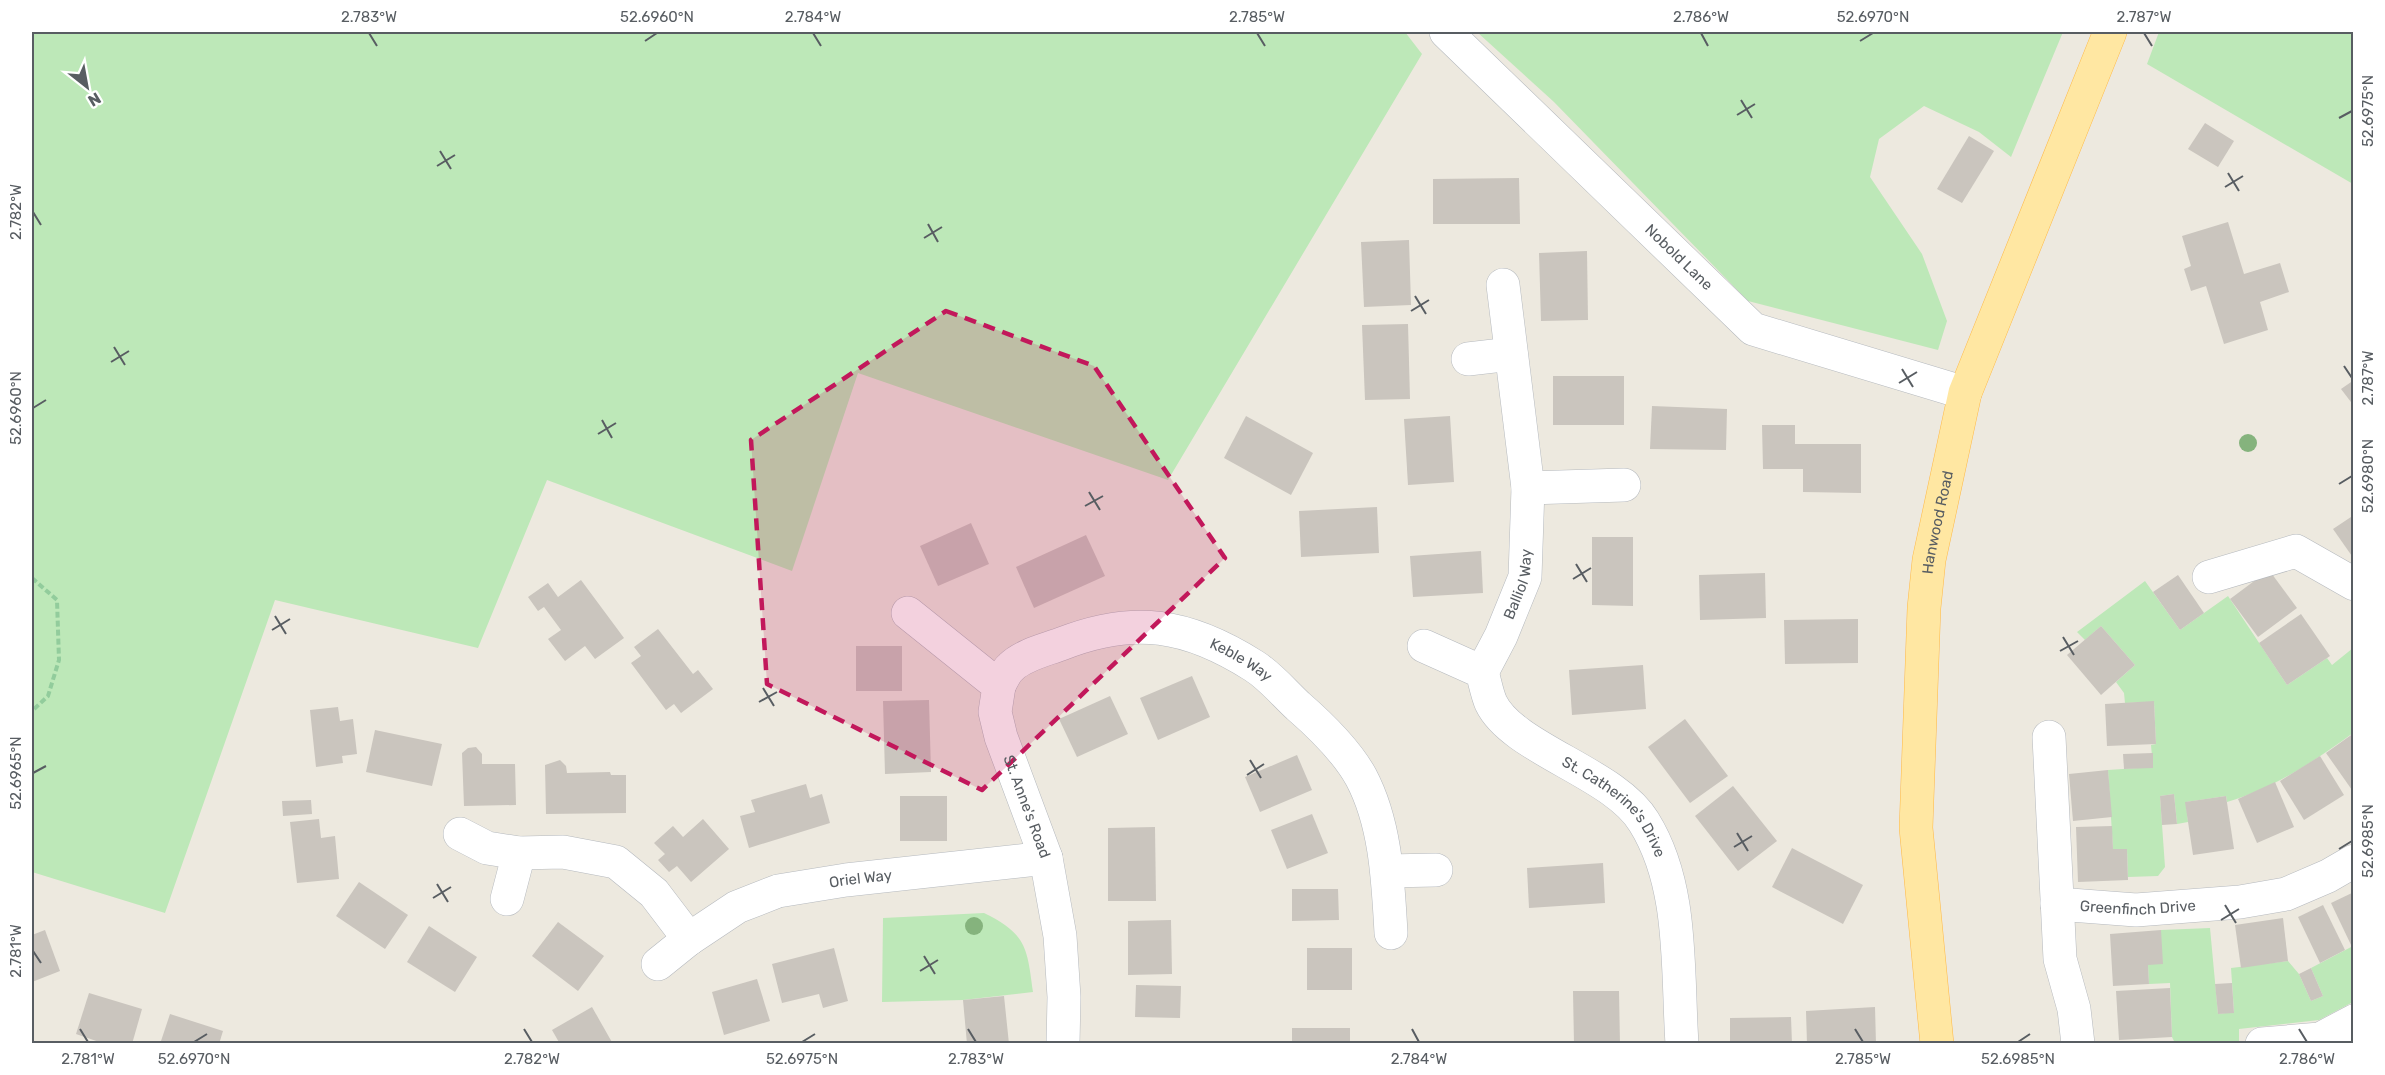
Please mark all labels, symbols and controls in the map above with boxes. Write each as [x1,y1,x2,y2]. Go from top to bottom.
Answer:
text: 2.783°W [341,8,397,26]
text: 52.6960°N [620,8,694,26]
text: 2.784°W [785,8,841,26]
text: 2.785°W [1229,8,1285,26]
text: 2.786°W [1673,8,1729,26]
text: 52.6970°N [1837,8,1909,26]
text: 2.787°W [2117,8,2171,26]
north arrow [57,57,117,117]
text: 52.6975°N [2359,75,2377,147]
text: N [85,88,104,111]
text: 2.782°W [7,184,25,240]
street label: Nobold Lane [1641,221,1716,294]
text: 2.787°W [2359,351,2377,405]
text: 52.6960°N [7,371,25,445]
text: 52.6980°N [2359,439,2377,513]
street label: Hanwood Road [1919,469,1957,575]
street label: Balliol Way [1500,549,1535,622]
street label: Keble Way [1207,634,1276,685]
text: 52.6965°N [7,736,25,810]
street label: St. Anne's Road [1000,753,1054,861]
street label: St. Catherine's Drive [1559,753,1669,860]
text: 52.6985°N [2359,804,2377,878]
street label: Oriel Way [828,866,893,892]
street label: Greenfinch Drive [2079,896,2196,919]
text: 2.781°W [7,924,25,978]
text: 2.781°W [61,1050,115,1068]
text: 52.6970°N [158,1050,230,1068]
text: 2.782°W [504,1050,560,1068]
text: 52.6975°N [766,1050,838,1068]
text: 2.783°W [948,1050,1004,1068]
text: 2.784°W [1391,1050,1447,1068]
text: 2.785°W [1835,1050,1891,1068]
text: 52.6985°N [1981,1050,2055,1068]
text: 2.786°W [2279,1050,2335,1068]

